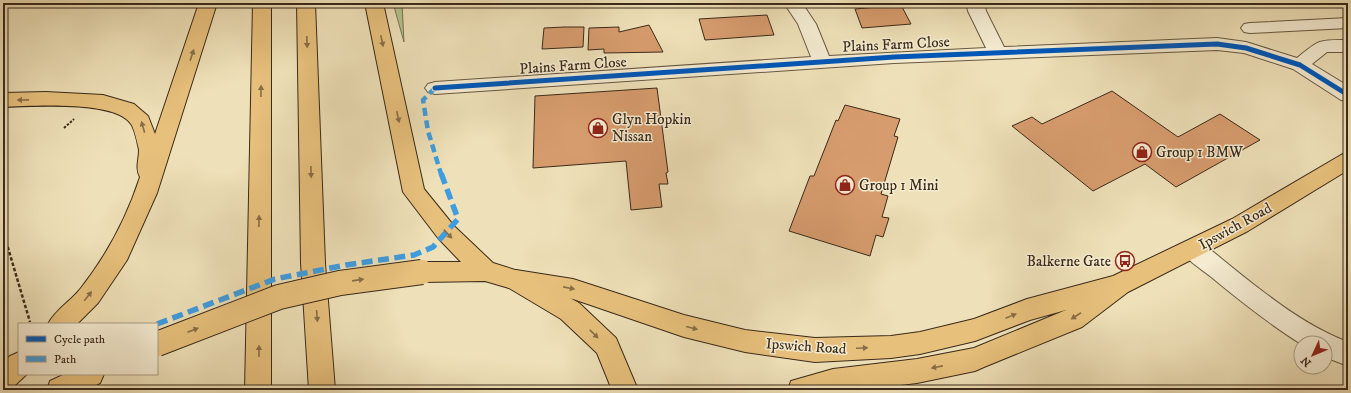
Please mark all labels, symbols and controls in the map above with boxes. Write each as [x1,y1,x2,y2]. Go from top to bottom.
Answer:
street label: Plains Farm Close [842,32,950,57]
one-way arrow [380,35,386,47]
one-way arrow [304,36,310,49]
one-way arrow [189,49,195,61]
street label: Plains Farm Close [519,52,627,79]
one-way arrow [258,84,264,97]
one-way arrow [17,96,29,103]
place label: Glyn Hopkin Nissan [612,110,691,146]
one-way arrow [396,111,402,124]
shop icon: Glyn Hopkin Nissan [587,117,609,139]
one-way arrow [140,121,146,133]
shop icon: Group 1 BMW [1131,141,1153,163]
place label: Group 1 BMW [1156,143,1243,162]
one-way arrow [307,166,314,178]
shop icon: Group 1 Mini [834,174,856,196]
place label: Group 1 Mini [859,176,938,195]
street label: Ipswich Road [1195,198,1276,254]
one-way arrow [256,215,263,227]
one-way arrow [443,229,453,239]
bus stop icon: Balkerne Gate [1114,250,1136,272]
place label: Balkerne Gate [1026,252,1111,271]
one-way arrow [351,277,364,283]
one-way arrow [562,286,575,292]
one-way arrow [84,291,93,301]
one-way arrow [313,310,320,322]
one-way arrow [1071,312,1081,320]
one-way arrow [1006,313,1018,319]
legend [18,323,158,375]
one-way arrow [687,325,699,331]
one-way arrow [188,326,200,332]
one-way arrow [589,329,599,339]
text: Cycle path [54,332,106,347]
street label: Ipswich Road [765,334,847,359]
north arrow [1293,335,1333,375]
one-way arrow [256,344,262,357]
one-way arrow [856,345,868,352]
text: Path [54,352,77,367]
text: N [1298,353,1315,369]
one-way arrow [930,364,943,370]

